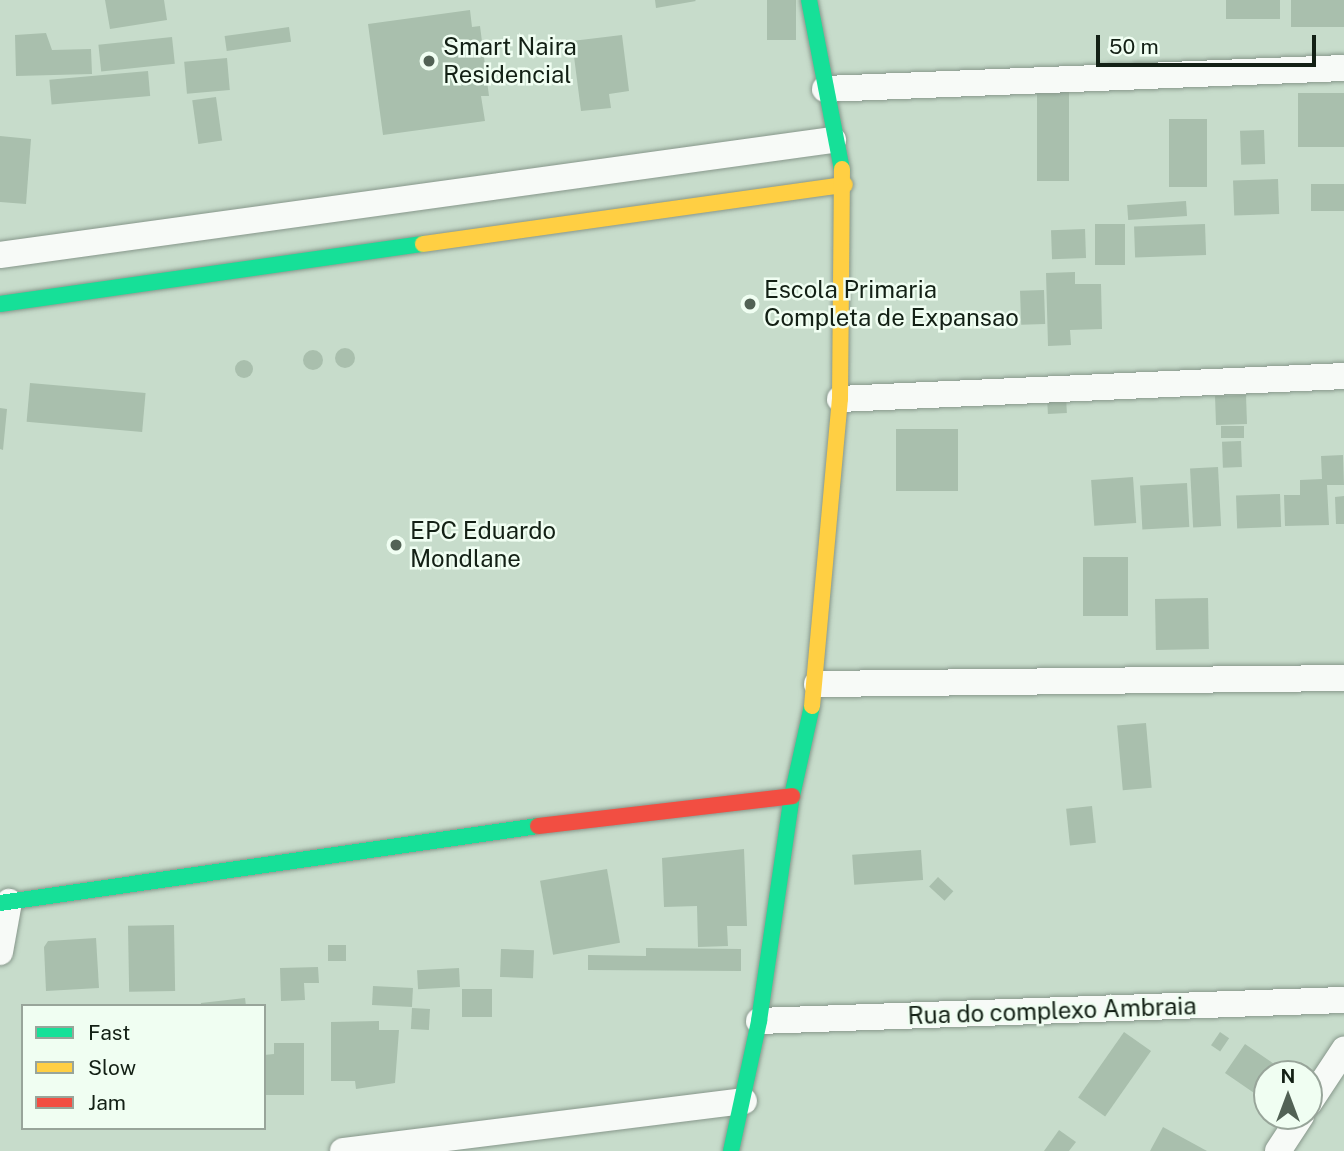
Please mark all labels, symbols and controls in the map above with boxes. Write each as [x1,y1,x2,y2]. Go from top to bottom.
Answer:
scale bar [1099,21,1320,65]
place label: Smart Naira Residencial [443,33,577,89]
text: 50 m [1109,34,1159,59]
marker: Smart Naira Residencial [421,53,437,69]
place label: Escola Primaria Completa de Expansao [764,276,1019,332]
marker: Escola Primaria Completa de Expansao [742,296,758,312]
place label: EPC Eduardo Mondlane [410,517,556,573]
marker: EPC Eduardo Mondlane [388,537,404,553]
street label: Rua do complexo Ambraia [907,992,1197,1030]
legend [21,1004,266,1130]
text: Fast [88,1020,130,1045]
text: Slow [88,1055,136,1080]
north arrow [1253,1060,1323,1130]
text: N [1281,1065,1295,1087]
text: Jam [88,1090,126,1115]

